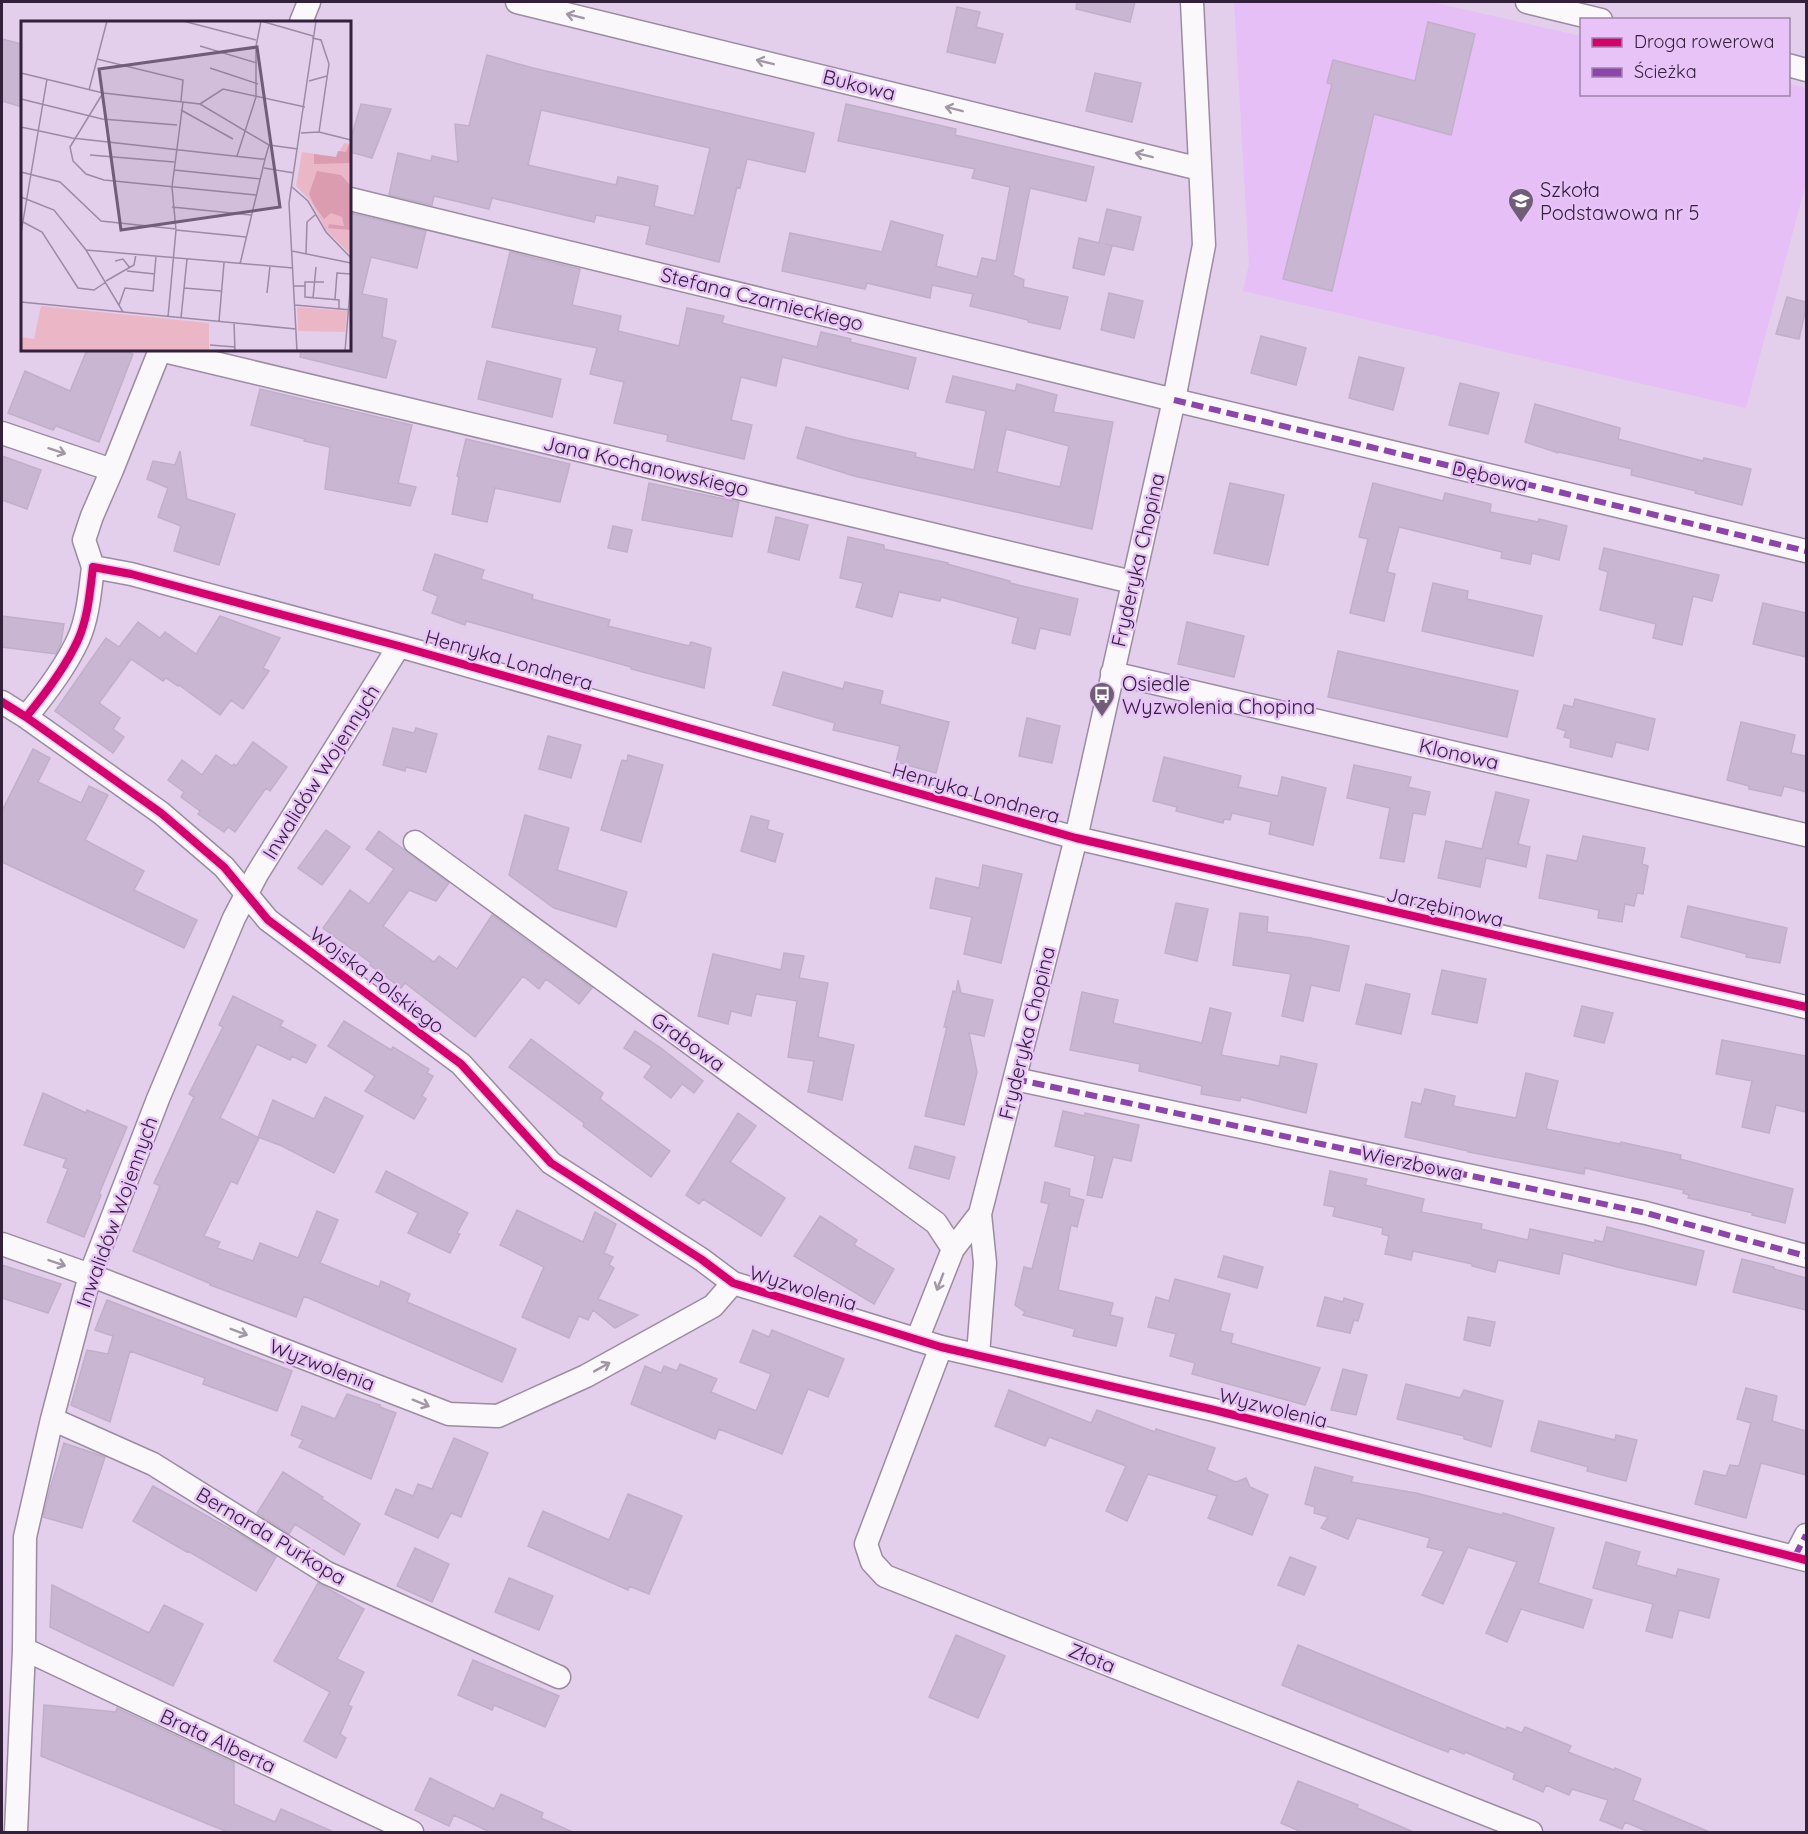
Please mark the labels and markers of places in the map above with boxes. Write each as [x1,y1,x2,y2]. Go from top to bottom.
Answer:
place label: Szkoła Podstawowa nr 5 [1540,177,1700,225]
school or university icon: Szkoła Podstawowa nr 5 [1506,186,1536,224]
place label: Osiedle Wyzwolenia Chopina [1122,671,1315,719]
bus stop icon: Osiedle Wyzwolenia Chopina [1087,680,1117,718]

